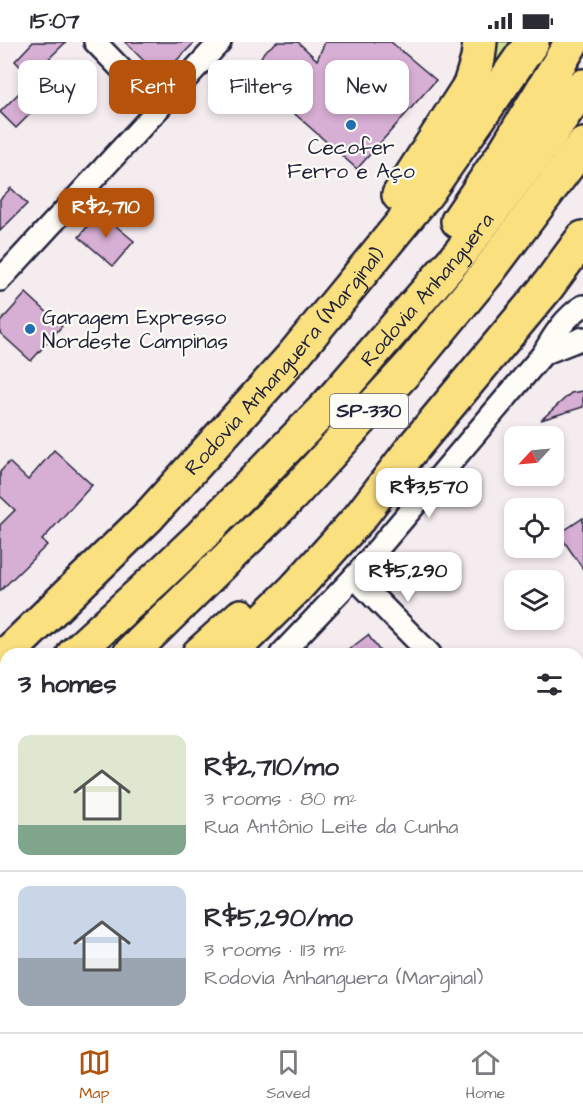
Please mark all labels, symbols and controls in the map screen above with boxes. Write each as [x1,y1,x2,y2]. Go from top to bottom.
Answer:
text: 15:07 [30,6,79,37]
chip: Buy [18,60,97,114]
chip: Rent [109,60,196,114]
chip: Filters [208,60,313,114]
chip: New [325,60,409,114]
marker: Cecofer Ferro e Aço [344,118,358,132]
place label: Cecofer Ferro e Aço [287,133,415,186]
pin: R$2,710 [51,188,161,239]
text: R$2,710 [72,193,140,221]
street label: Rodovia Anhanguera [353,206,501,373]
street label: Rodovia Anhanguera (Marginal) [178,241,391,482]
place label: Garagem Expresso Nordeste Campinas [42,303,228,357]
marker: Garagem Expresso Nordeste Campinas [23,322,37,336]
road number: SP-330 [330,394,408,428]
north arrow [504,426,564,486]
map controls [504,426,564,630]
pin: R$3,570 [374,468,484,519]
text: R$3,570 [390,473,468,501]
button: locate [504,498,564,558]
pin: R$5,290 [353,552,463,603]
text: R$5,290 [369,557,447,585]
button: layers [504,570,564,630]
text: 3 homes [18,666,117,702]
icon: filters [533,668,566,701]
text: R$2,710/mo [204,749,339,785]
icon: home [66,759,138,831]
text: 3 rooms · 80 m² [204,785,357,813]
text: Rua Antônio Leite da Cunha [204,813,458,841]
text: R$5,290/mo [204,900,353,936]
icon: home [66,910,138,982]
text: 3 rooms · 113 m² [204,936,347,964]
text: Rodovia Anhanguera (Marginal) [204,964,483,992]
tab: Map [78,1046,111,1104]
tab: Saved [266,1046,310,1104]
tab: Home [465,1046,505,1104]

